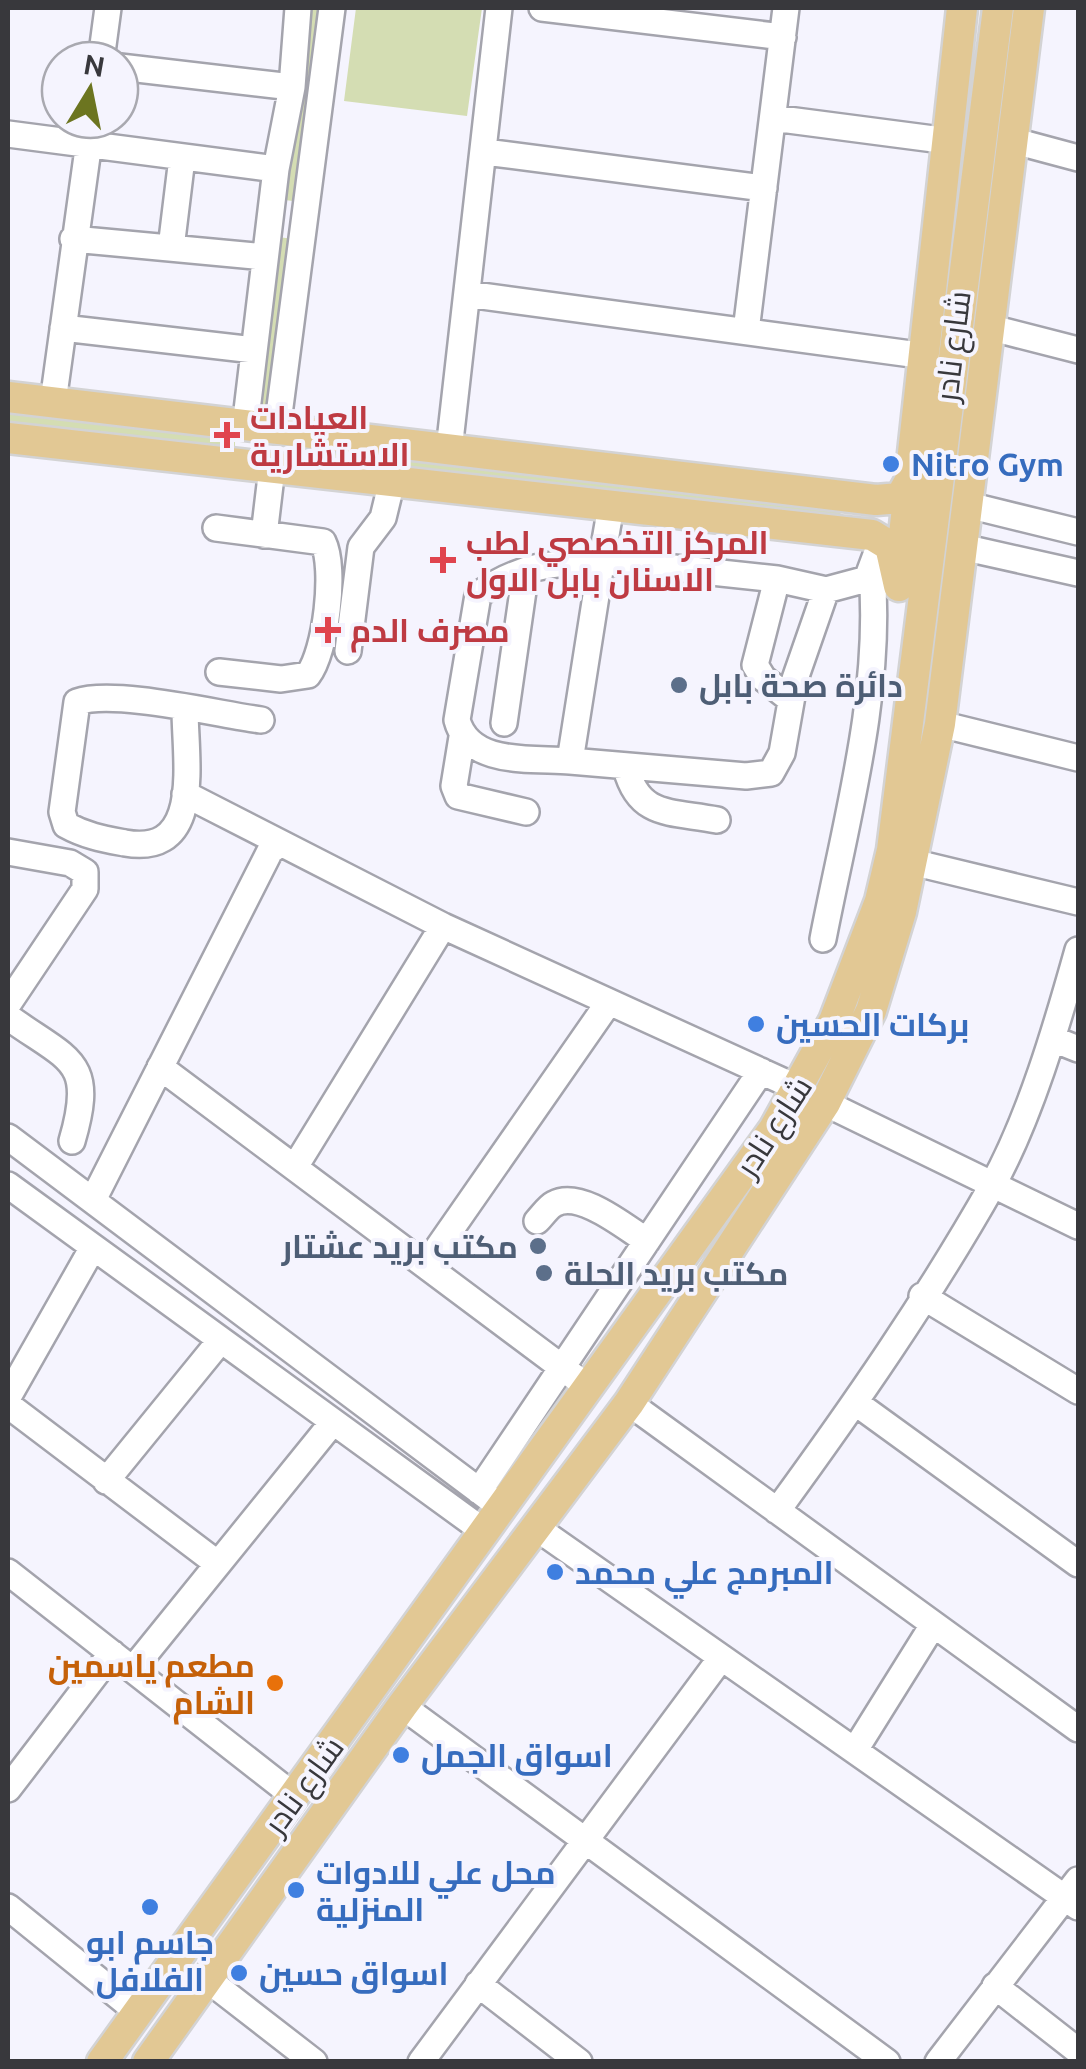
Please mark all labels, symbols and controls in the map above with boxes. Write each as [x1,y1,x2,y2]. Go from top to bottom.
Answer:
north arrow [40,40,140,140]
text: N [81,48,107,82]
street label: شارع نادر [927,289,982,406]
place label: العيادات الاستشارية [250,399,409,474]
marker: العيادات الاستشارية [214,422,240,448]
place label: Nitro Gym [911,446,1064,482]
marker: Nitro Gym [880,453,902,475]
place label: المركز التخصصي لطب الاسنان بابل الاول [466,524,769,599]
marker: المركز التخصصي لطب الاسنان بابل الاول [430,547,456,573]
place label: مصرف الدم [350,612,510,653]
marker: مصرف الدم [315,617,341,643]
place label: دائرة صحة بابل [699,667,903,705]
marker: دائرة صحة بابل [668,674,690,696]
place label: بركات الحسين [776,1006,969,1044]
marker: بركات الحسين [745,1013,767,1035]
street label: شارع نادر [727,1070,823,1187]
place label: مكتب بريد عشتار [281,1228,518,1266]
marker: مكتب بريد عشتار [527,1235,549,1257]
place label: مكتب بريد الحلة [564,1255,788,1293]
marker: مكتب بريد الحلة [533,1262,555,1284]
place label: المبرمج علي محمد [575,1554,834,1599]
marker: المبرمج علي محمد [544,1561,566,1583]
place label: مطعم ياسمين الشام [48,1647,255,1725]
marker: مطعم ياسمين الشام [264,1672,286,1694]
street label: شارع نادر [255,1729,354,1845]
place label: اسواق الجمل [421,1737,613,1776]
marker: اسواق الجمل [390,1744,412,1766]
place label: محل علي للادوات المنزلية [316,1854,556,1929]
marker: محل علي للادوات المنزلية [285,1879,307,1901]
marker: جاسم ابو الفلافل [139,1896,161,1918]
place label: جاسم ابو الفلافل [86,1924,214,1999]
place label: اسواق حسين [259,1955,449,1994]
marker: اسواق حسين [228,1962,250,1984]

